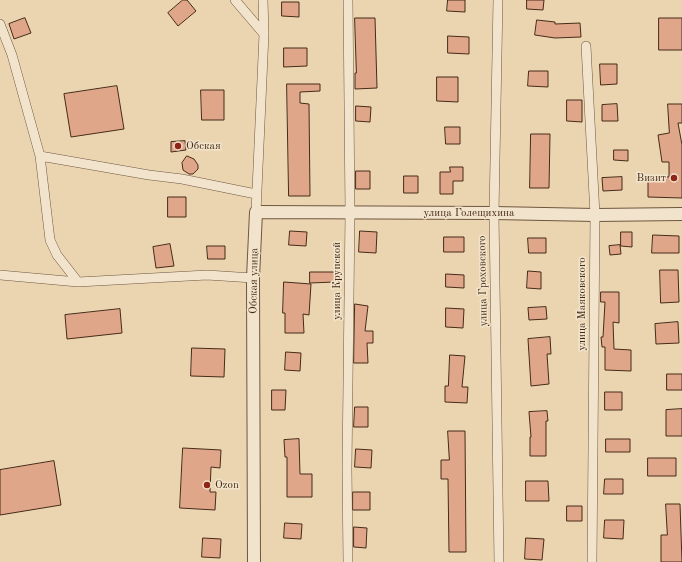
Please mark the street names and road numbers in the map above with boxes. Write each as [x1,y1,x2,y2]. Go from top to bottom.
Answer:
street label: улица Голещихина [423,206,515,220]
street label: улица Гроховского [476,235,490,327]
street label: улица Крупской [330,242,344,320]
street label: Обская улица [247,248,261,314]
street label: улица Маяковского [575,257,589,351]

